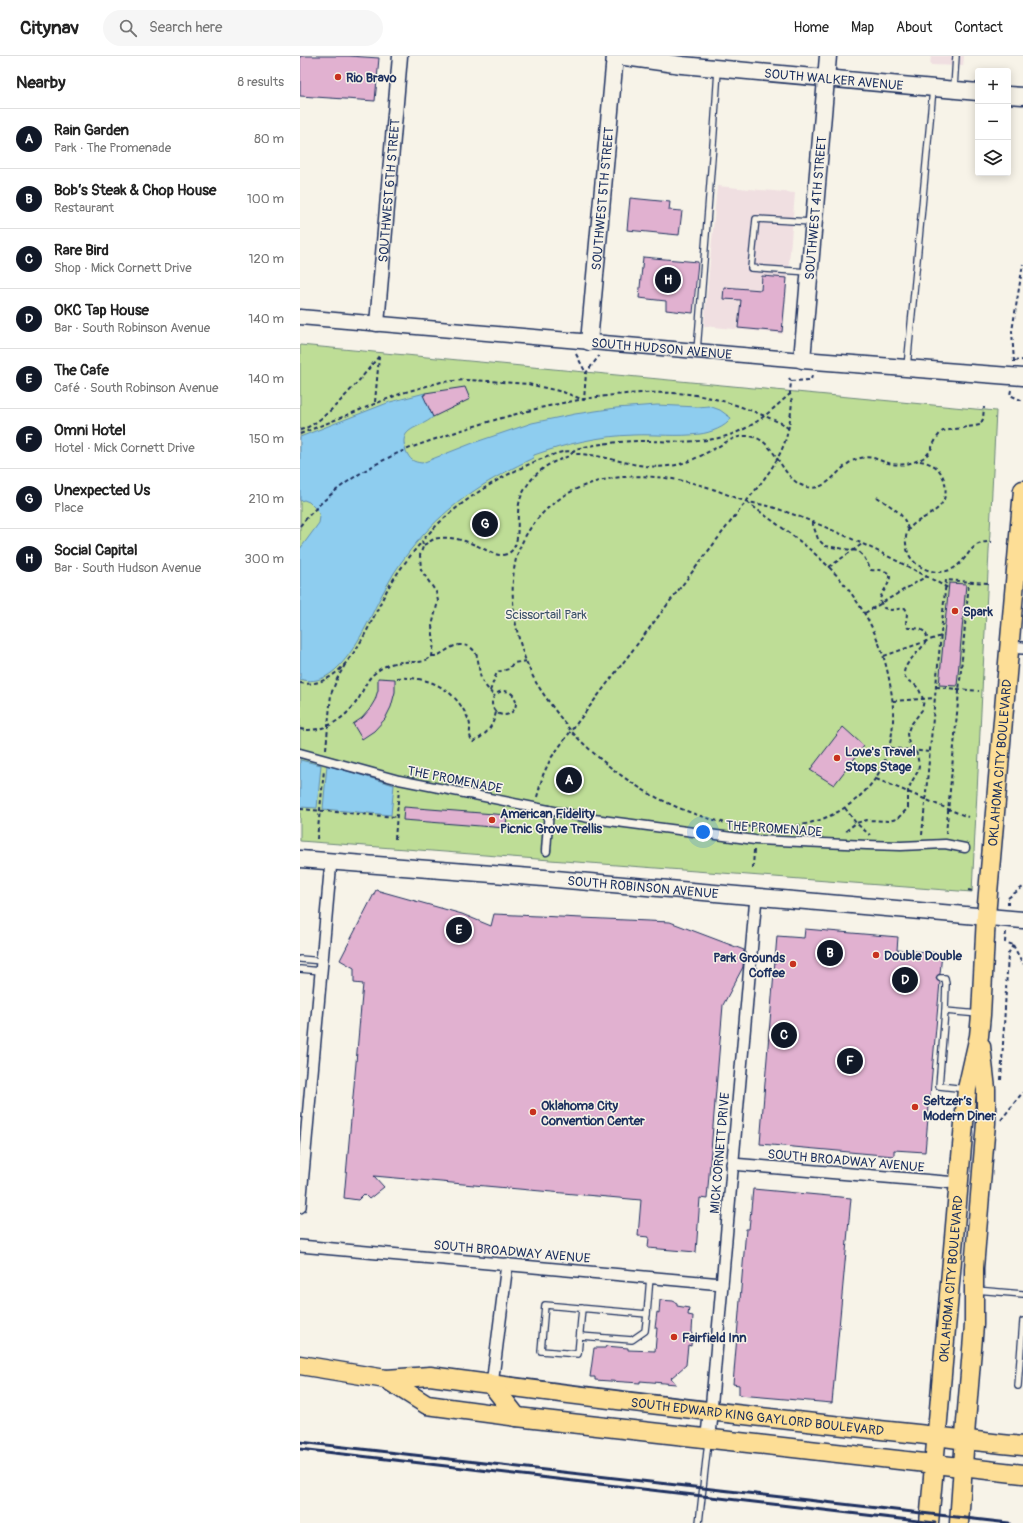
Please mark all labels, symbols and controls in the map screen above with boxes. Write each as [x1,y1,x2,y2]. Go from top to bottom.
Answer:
search box [103,10,383,46]
text: Citynav [20,16,79,40]
icon: search [117,17,139,39]
text: Search here [149,18,222,37]
text: Home [794,19,829,36]
text: Map [851,19,874,36]
text: About [896,19,932,36]
text: Contact [954,19,1003,36]
street label: SOUTH WALKER AVENUE [763,66,904,94]
map controls [975,68,1011,176]
button: + [975,68,1011,104]
place label: Rio Bravo [346,70,397,86]
text: Nearby [16,72,65,93]
marker: Rio Bravo [333,72,343,82]
text: 8 results [238,74,284,90]
button: − [975,104,1011,140]
street label: SOUTHWEST 6TH STREET [375,118,404,263]
text: Rain Garden [54,121,129,140]
street label: SOUTHWEST 5TH STREET [589,126,618,271]
text: A [25,131,33,147]
text: 80 m [254,131,284,147]
street label: SOUTHWEST 4TH STREET [802,136,830,281]
text: Park · The Promenade [54,140,171,156]
button: layers [975,140,1011,176]
text: Bob’s Steak & Chop House [54,181,216,200]
text: B [25,191,33,207]
text: 100 m [247,191,284,207]
text: Restaurant [54,200,114,216]
text: Rare Bird [54,241,109,260]
text: C [25,251,33,267]
text: 120 m [248,251,284,267]
text: Shop · Mick Cornett Drive [54,260,192,276]
pin: H [655,265,681,295]
text: OKC Tap House [54,301,149,320]
text: D [25,311,33,327]
text: 140 m [248,311,284,327]
text: Bar · South Robinson Avenue [54,320,210,336]
street label: SOUTH HUDSON AVENUE [591,335,733,363]
text: The Cafe [54,361,109,380]
text: E [26,371,32,387]
text: 140 m [248,371,284,387]
text: Café · South Robinson Avenue [54,380,218,396]
text: Omni Hotel [54,421,126,440]
text: F [25,431,33,447]
text: 150 m [249,431,284,447]
text: Hotel · Mick Cornett Drive [54,440,195,456]
text: Unexpected Us [54,481,150,500]
text: G [25,491,33,507]
text: 210 m [248,491,284,507]
text: Place [54,500,83,516]
pin: G [472,509,498,539]
text: Social Capital [54,541,137,560]
text: H [25,551,33,567]
text: 300 m [245,551,284,567]
text: Bar · South Hudson Avenue [54,560,201,576]
place label: Spark [963,604,993,620]
marker: Spark [950,606,960,616]
park label: Scissortail Park [505,607,588,623]
street label: OKLAHOMA CITY BOULEVARD [985,679,1016,847]
place label: Love's Travel Stops Stage [845,744,916,775]
marker: Love's Travel Stops Stage [832,753,842,763]
street label: THE PROMENADE [406,763,504,797]
pin: A [556,765,582,795]
place label: American Fidelity Picnic Grove Trellis [500,806,602,837]
marker: American Fidelity Picnic Grove Trellis [487,815,497,825]
street label: THE PROMENADE [725,818,823,840]
your location [693,822,713,842]
street label: SOUTH ROBINSON AVENUE [567,873,719,902]
pin: E [446,915,472,945]
pin: B [817,938,843,968]
place label: Double Double [884,948,963,964]
place label: Park Grounds Coffee [713,950,786,981]
marker: Double Double [871,950,881,960]
marker: Park Grounds Coffee [788,959,798,969]
pin: D [892,965,918,995]
pin: C [771,1020,797,1050]
pin: F [837,1046,863,1076]
street label: MICK CORNETT DRIVE [707,1092,733,1214]
place label: Seltzer’s Modern Diner [923,1093,996,1124]
place label: Oklahoma City Convention Center [541,1098,645,1129]
marker: Seltzer’s Modern Diner [910,1102,920,1112]
marker: Oklahoma City Convention Center [528,1107,538,1117]
street label: SOUTH BROADWAY AVENUE [767,1146,925,1176]
street label: OKLAHOMA CITY BOULEVARD [936,1195,967,1363]
street label: SOUTH BROADWAY AVENUE [433,1237,591,1267]
place label: Fairfield Inn [682,1330,747,1346]
marker: Fairfield Inn [669,1332,679,1342]
street label: SOUTH EDWARD KING GAYLORD BOULEVARD [630,1395,885,1439]

